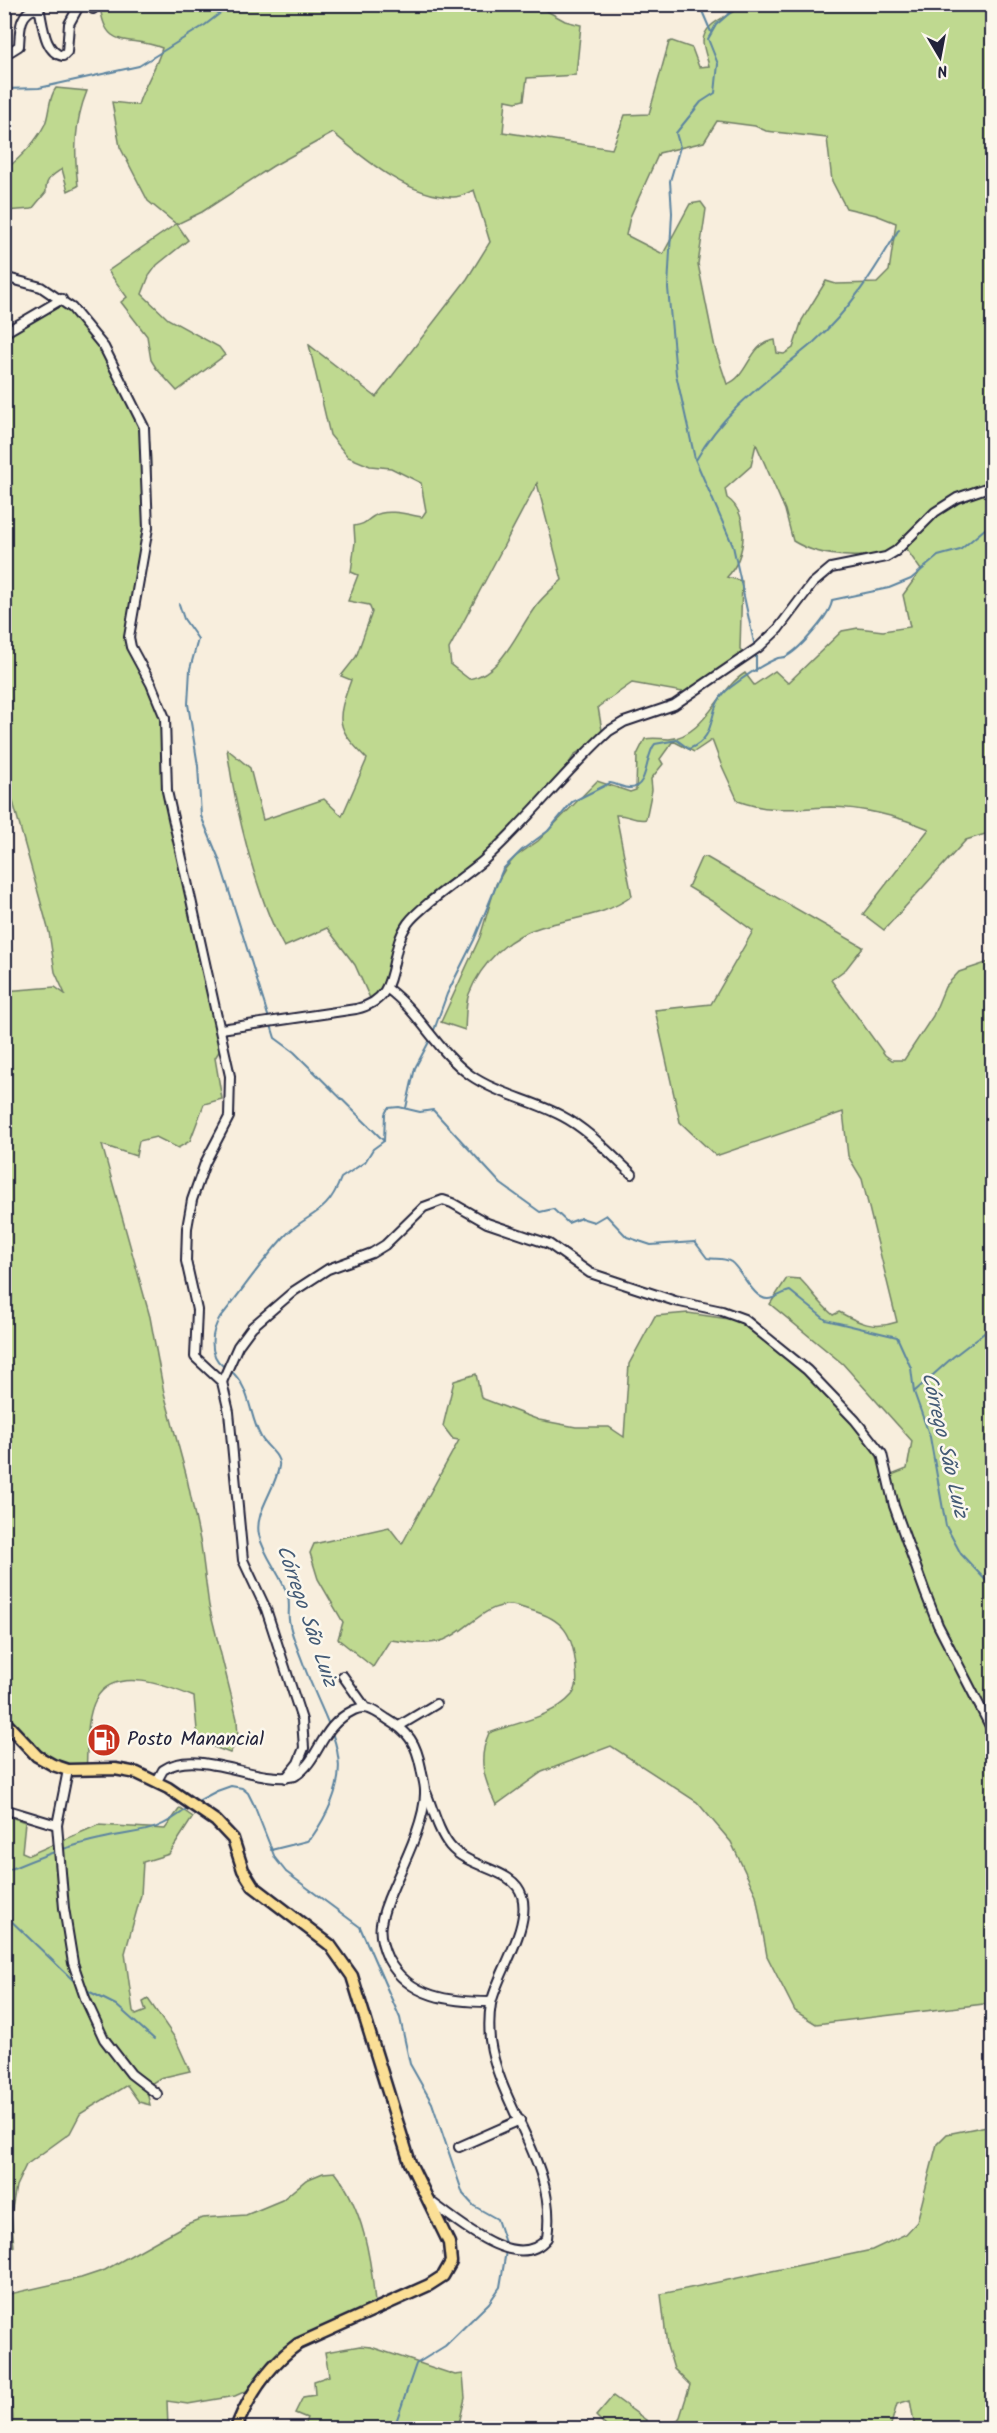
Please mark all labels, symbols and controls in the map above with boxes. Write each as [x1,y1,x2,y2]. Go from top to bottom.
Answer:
north arrow [910,27,970,87]
text: N [935,57,949,83]
water label: Córrego São Luiz [911,1369,977,1523]
water label: Córrego São Luiz [266,1541,346,1693]
fuel station icon: Posto Manancial [86,1722,122,1758]
place label: Posto Manancial [127,1724,264,1756]

